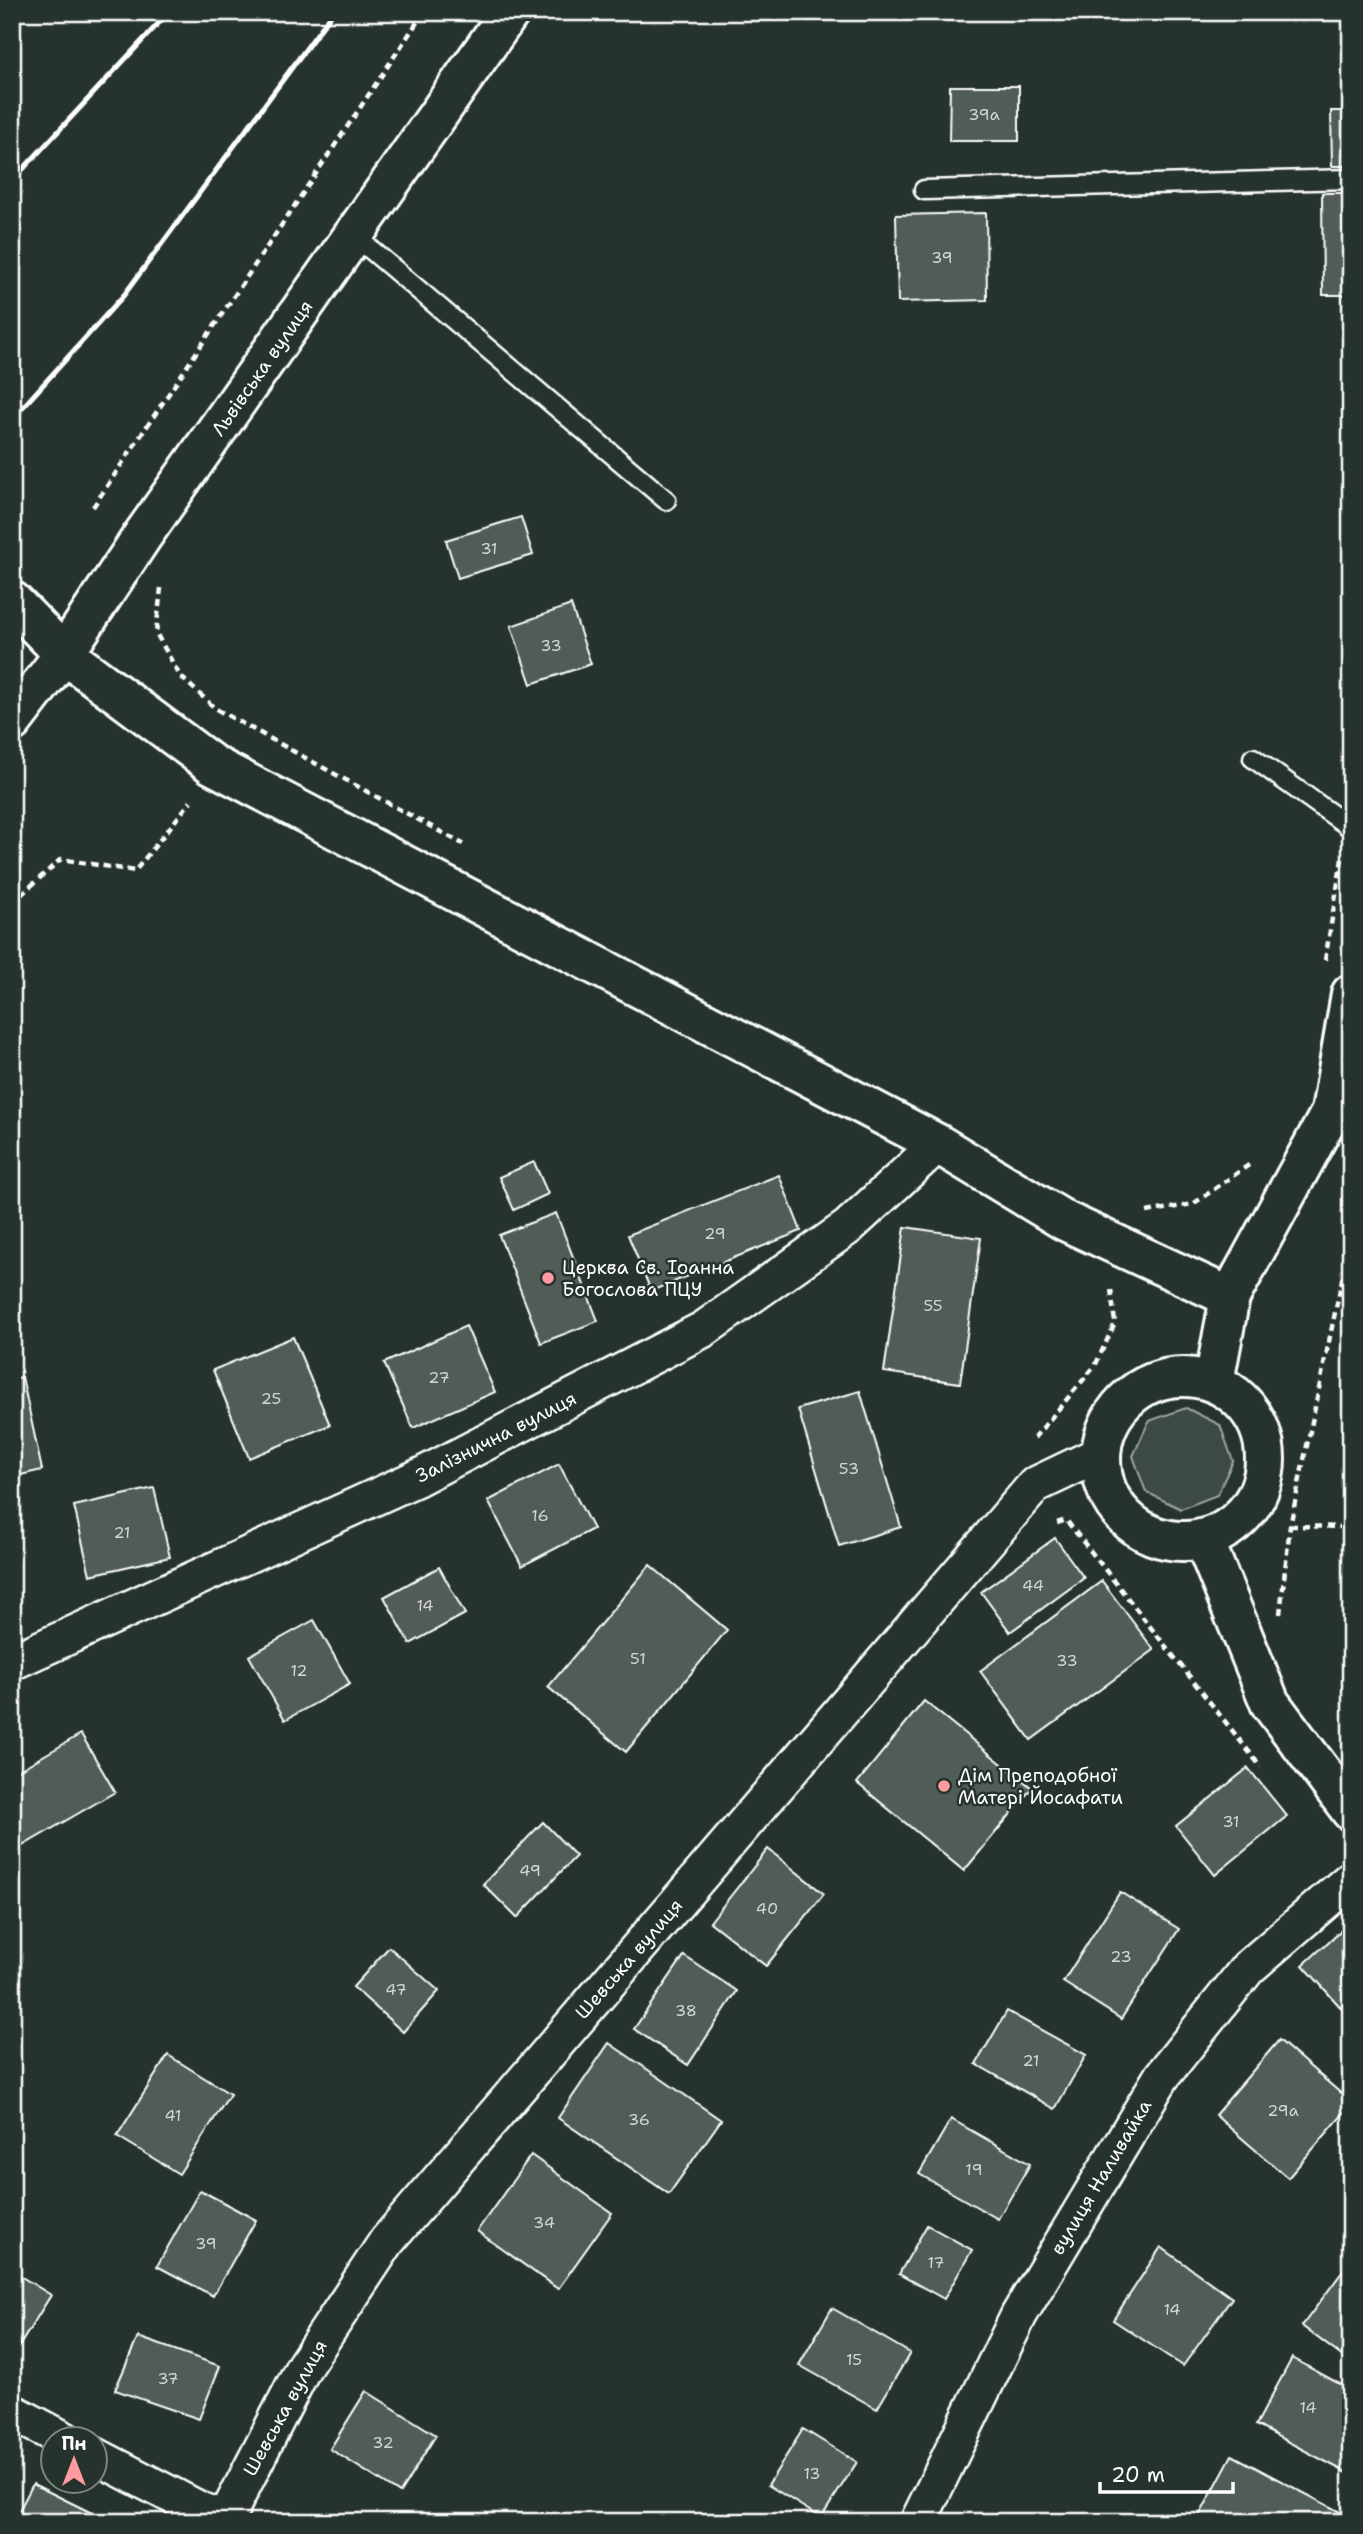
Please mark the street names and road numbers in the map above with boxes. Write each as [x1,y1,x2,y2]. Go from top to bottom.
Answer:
street label: Львівська вулиця [206,295,318,441]
street label: Залізнична вулиця [411,1386,581,1488]
street label: Шевська вулиця [570,1894,688,2024]
street label: вулиця Наливайка [1045,2095,1157,2259]
street label: Шевська вулиця [237,2336,333,2480]

